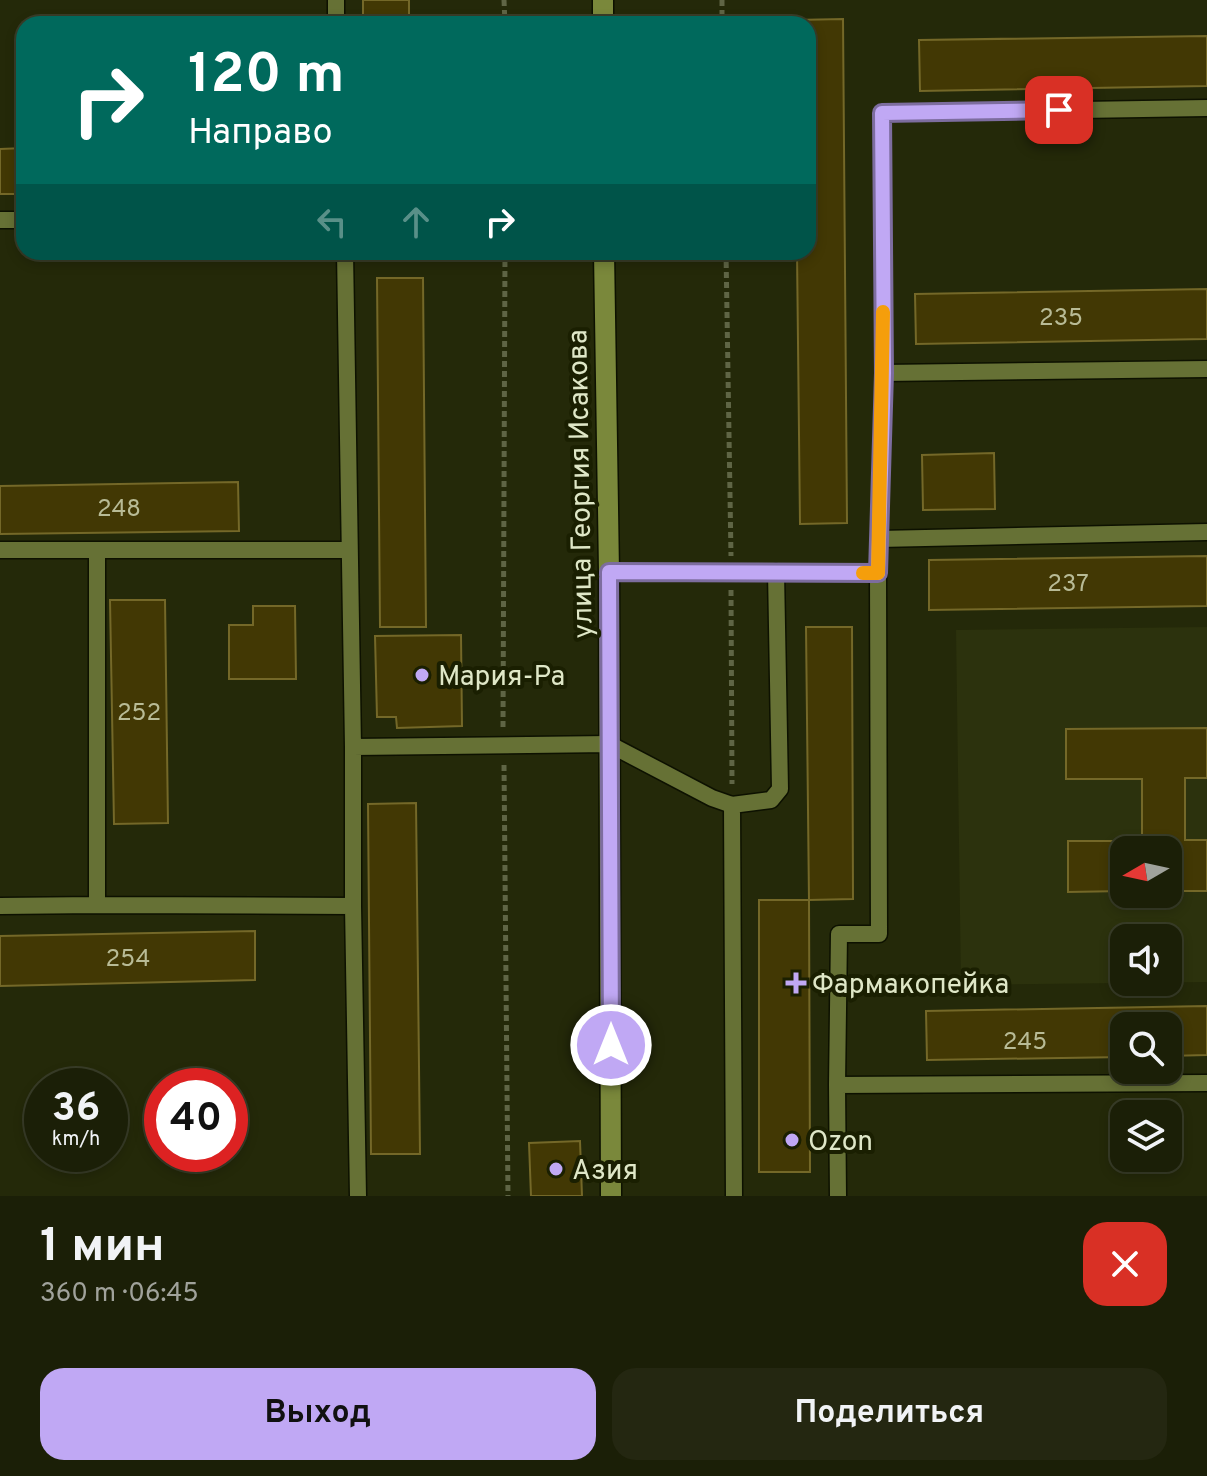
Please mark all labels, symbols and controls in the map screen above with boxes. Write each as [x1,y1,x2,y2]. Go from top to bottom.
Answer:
text: 120 m [188,42,345,112]
icon: right [56,48,160,152]
pin [1025,76,1093,144]
icon: arrive [1037,88,1081,132]
text: Направо [188,111,333,157]
icon: left [310,200,354,244]
icon: ahead [394,200,438,244]
icon: right [478,200,522,244]
house number: 235 [1039,304,1083,334]
street label: улица Георгия Исакова [561,329,603,639]
house number: 248 [97,495,141,525]
house number: 237 [1047,570,1089,600]
place label: Мария-Ра [438,660,565,696]
marker: Мария-Ра [413,666,431,684]
house number: 252 [117,699,161,729]
north arrow [1110,836,1182,908]
map controls [1110,836,1182,1172]
button: sound [1110,924,1182,996]
house number: 254 [106,945,150,975]
place label: Фармакопейка [812,968,1009,1004]
marker: Фармакопейка [787,974,805,992]
position arrow [569,1003,653,1087]
button: search [1110,1012,1182,1084]
house number: 245 [1003,1028,1047,1058]
speed limit sign: 40 [144,1068,248,1172]
text: 36 [52,1085,100,1135]
button: layers [1110,1100,1182,1172]
place label: Ozon [808,1125,873,1161]
text: km/h [52,1127,100,1153]
marker: Ozon [783,1131,801,1149]
place label: Азия [572,1154,638,1190]
marker: Азия [547,1160,565,1178]
text: 1 мин [40,1218,165,1278]
button: close [1083,1222,1167,1306]
text: 360 m · 06:45 [40,1278,199,1311]
button: Выход [40,1368,596,1460]
button: Поделиться [612,1368,1167,1460]

